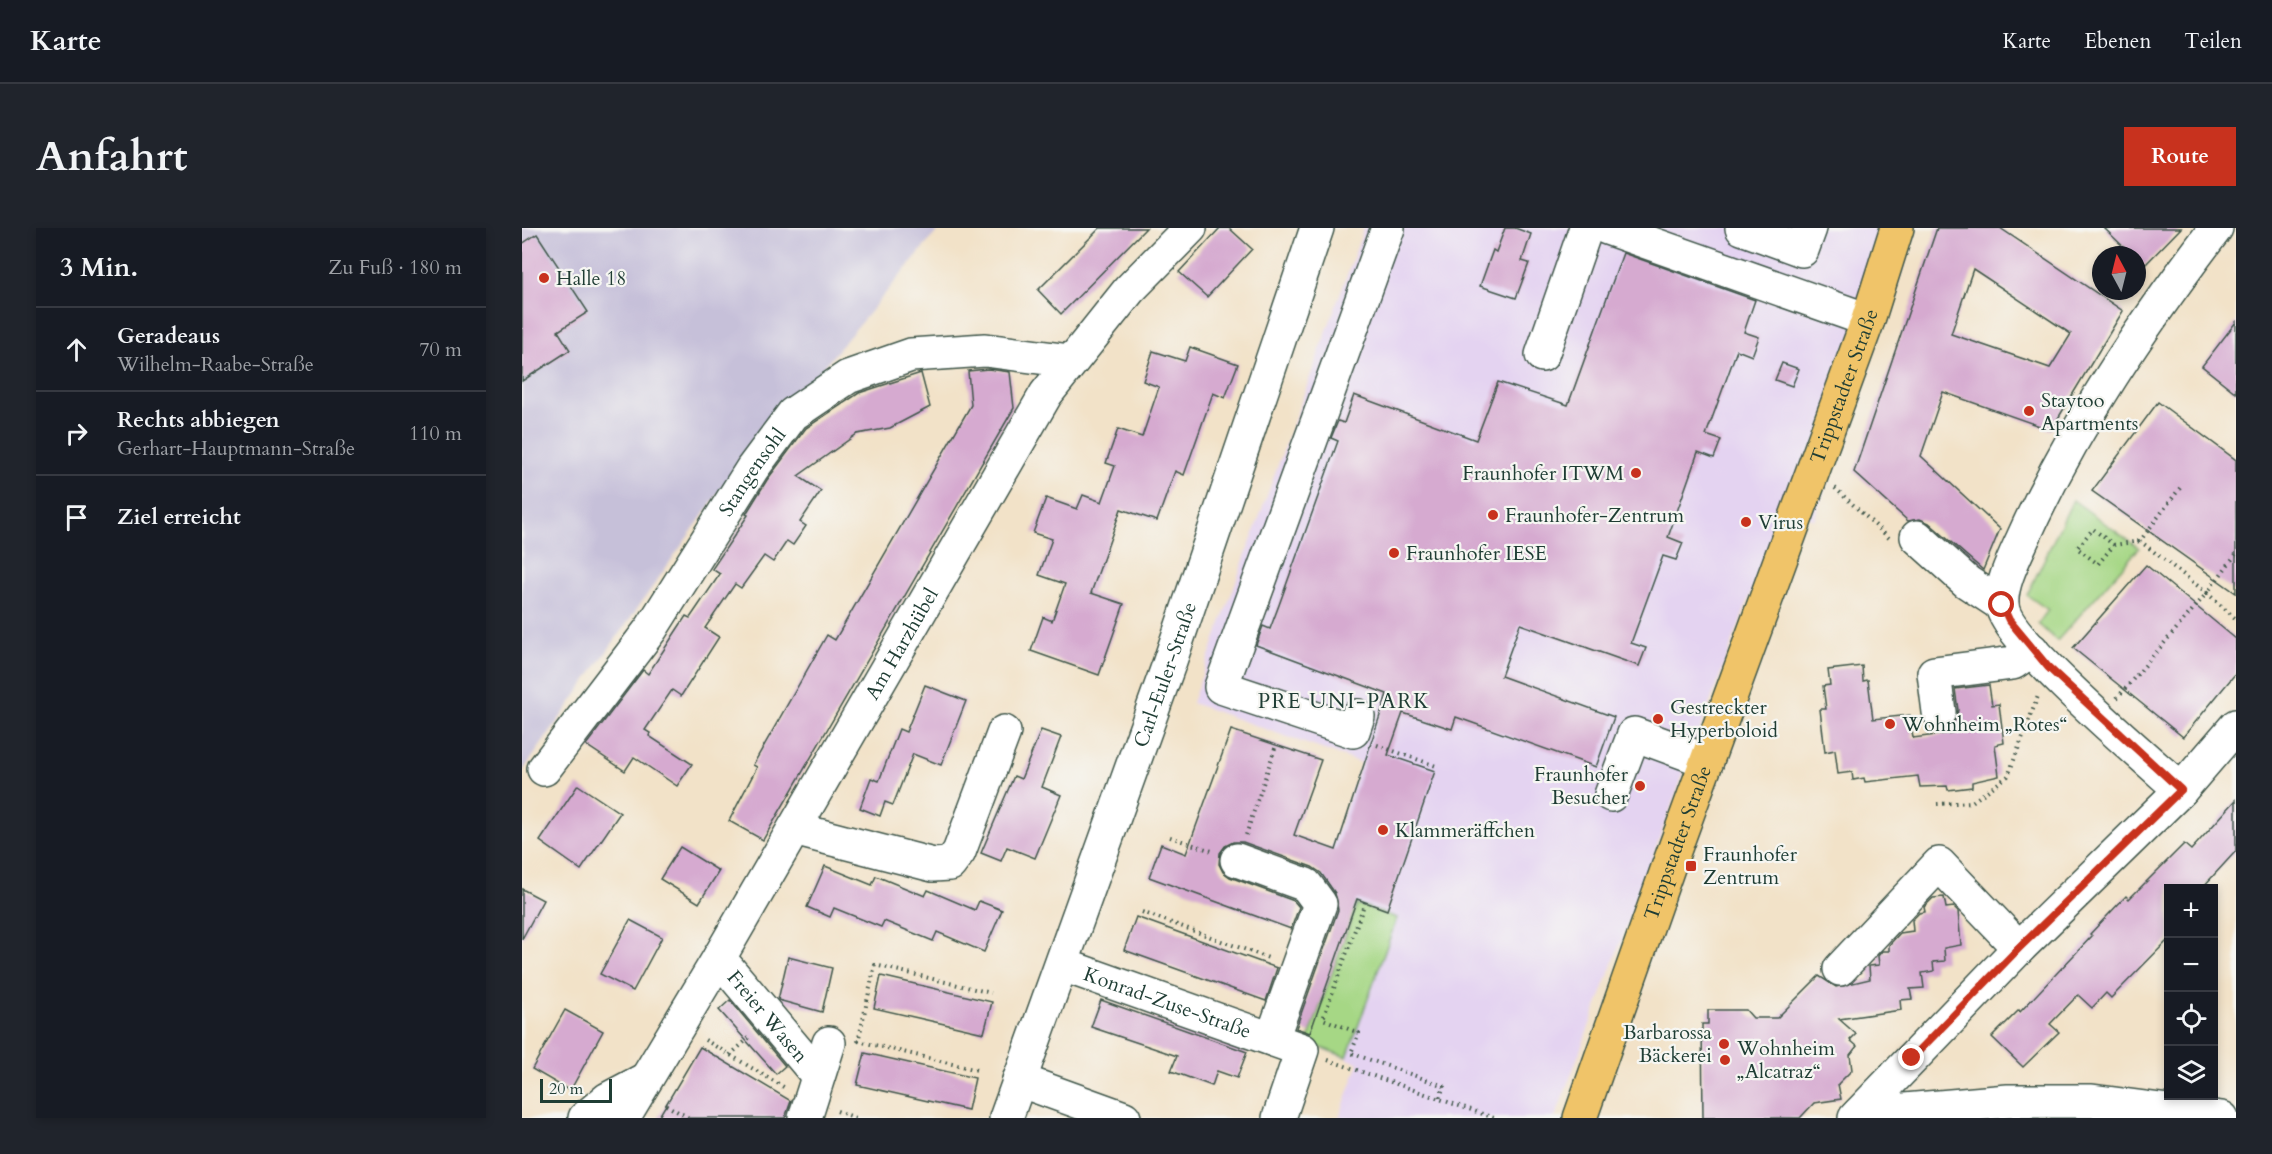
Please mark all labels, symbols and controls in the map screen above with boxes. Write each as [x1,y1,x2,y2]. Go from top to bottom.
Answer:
text: Karte [30,22,102,60]
text: Karte [2003,27,2051,56]
text: Ebenen [2084,27,2151,56]
text: Teilen [2184,27,2242,56]
button: Route [2124,127,2236,186]
text: Anfahrt [36,128,188,185]
north arrow [2092,246,2146,300]
text: 3 Min. [60,250,138,285]
text: Zu Fuß · 180 m [328,254,462,281]
place label: Halle 18 [556,265,626,292]
marker: Halle 18 [537,271,551,285]
street label: Trippstadter Straße [1803,306,1884,467]
text: Geradeaus [117,321,220,351]
icon: ahead [60,333,93,366]
text: 70 m [419,336,462,363]
text: Wilhelm-Raabe-Straße [117,351,314,378]
place label: Staytoo Apartments [2041,387,2139,437]
marker: Staytoo Apartments [2022,404,2036,418]
text: Rechts abbiegen [117,405,280,435]
icon: right [60,417,93,450]
text: 110 m [409,420,462,447]
street label: Stangensohl [712,422,792,521]
text: Gerhart-Hauptmann-Straße [117,435,355,462]
place label: Fraunhofer ITWM [1462,460,1624,487]
marker: Fraunhofer ITWM [1629,466,1643,480]
icon: arrive [60,501,93,534]
text: Ziel erreicht [117,502,241,532]
place label: Fraunhofer-Zentrum [1505,502,1684,529]
marker: Fraunhofer-Zentrum [1486,508,1500,522]
place label: Virus [1758,509,1803,536]
marker: Virus [1739,515,1753,529]
place label: Fraunhofer IESE [1406,540,1547,567]
marker: Fraunhofer IESE [1387,546,1401,560]
street label: Am Harzhübel [858,583,944,704]
route start [1988,591,2014,617]
street label: Carl-Euler-Straße [1127,598,1203,751]
district label: PRE UNI-PARK [1258,687,1430,716]
place label: Gestreckter Hyperboloid [1670,694,1778,744]
place label: Wohnheim „Rotes“ [1901,711,2068,738]
marker: Gestreckter Hyperboloid [1651,712,1665,726]
marker: Wohnheim „Rotes“ [1883,717,1897,731]
place label: Fraunhofer Besucher [1534,761,1629,811]
street label: Trippstadter Straße [1637,762,1718,924]
marker: Fraunhofer Besucher [1633,779,1647,793]
place label: Klammeräffchen [1395,817,1536,844]
marker: Klammeräffchen [1376,823,1390,837]
place label: Fraunhofer Zentrum [1703,841,1798,891]
marker: Fraunhofer Zentrum [1684,859,1698,873]
map controls [2164,884,2218,1100]
button: + [2164,884,2218,938]
button: − [2164,938,2218,992]
street label: Konrad-Zuse-Straße [1080,960,1255,1044]
street label: Freier Wasen [721,964,815,1069]
button: locate [2164,992,2218,1046]
place label: Barbarossa Bäckerei [1623,1019,1712,1069]
place label: Wohnheim „Alcatraz“ [1736,1035,1835,1085]
marker: Barbarossa Bäckerei [1717,1037,1731,1051]
route end [1898,1044,1924,1070]
button: layers [2164,1046,2218,1100]
marker: Wohnheim „Alcatraz“ [1718,1053,1732,1067]
scale bar [540,1076,612,1104]
text: 20 m [549,1078,583,1100]

